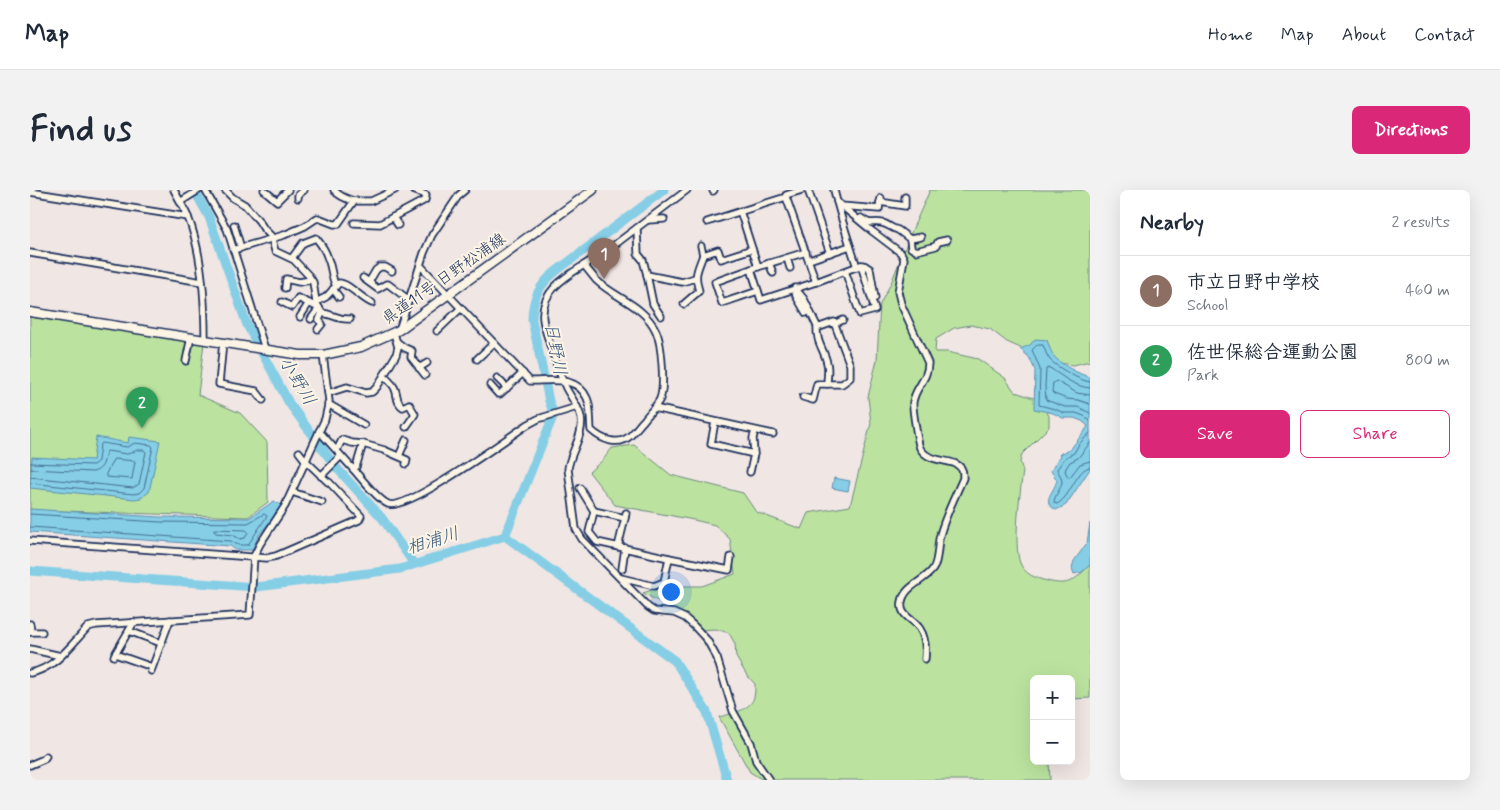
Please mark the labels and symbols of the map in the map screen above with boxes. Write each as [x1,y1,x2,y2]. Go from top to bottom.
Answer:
street label: 県道11号 日野松浦線 [378,228,510,330]
pin: 1 [588,238,620,279]
water label: 日野川 [538,320,572,378]
water label: 小野川 [273,352,321,410]
pin: 2 [126,387,158,428]
water label: 相浦川 [404,522,462,560]
your location [658,579,684,605]

